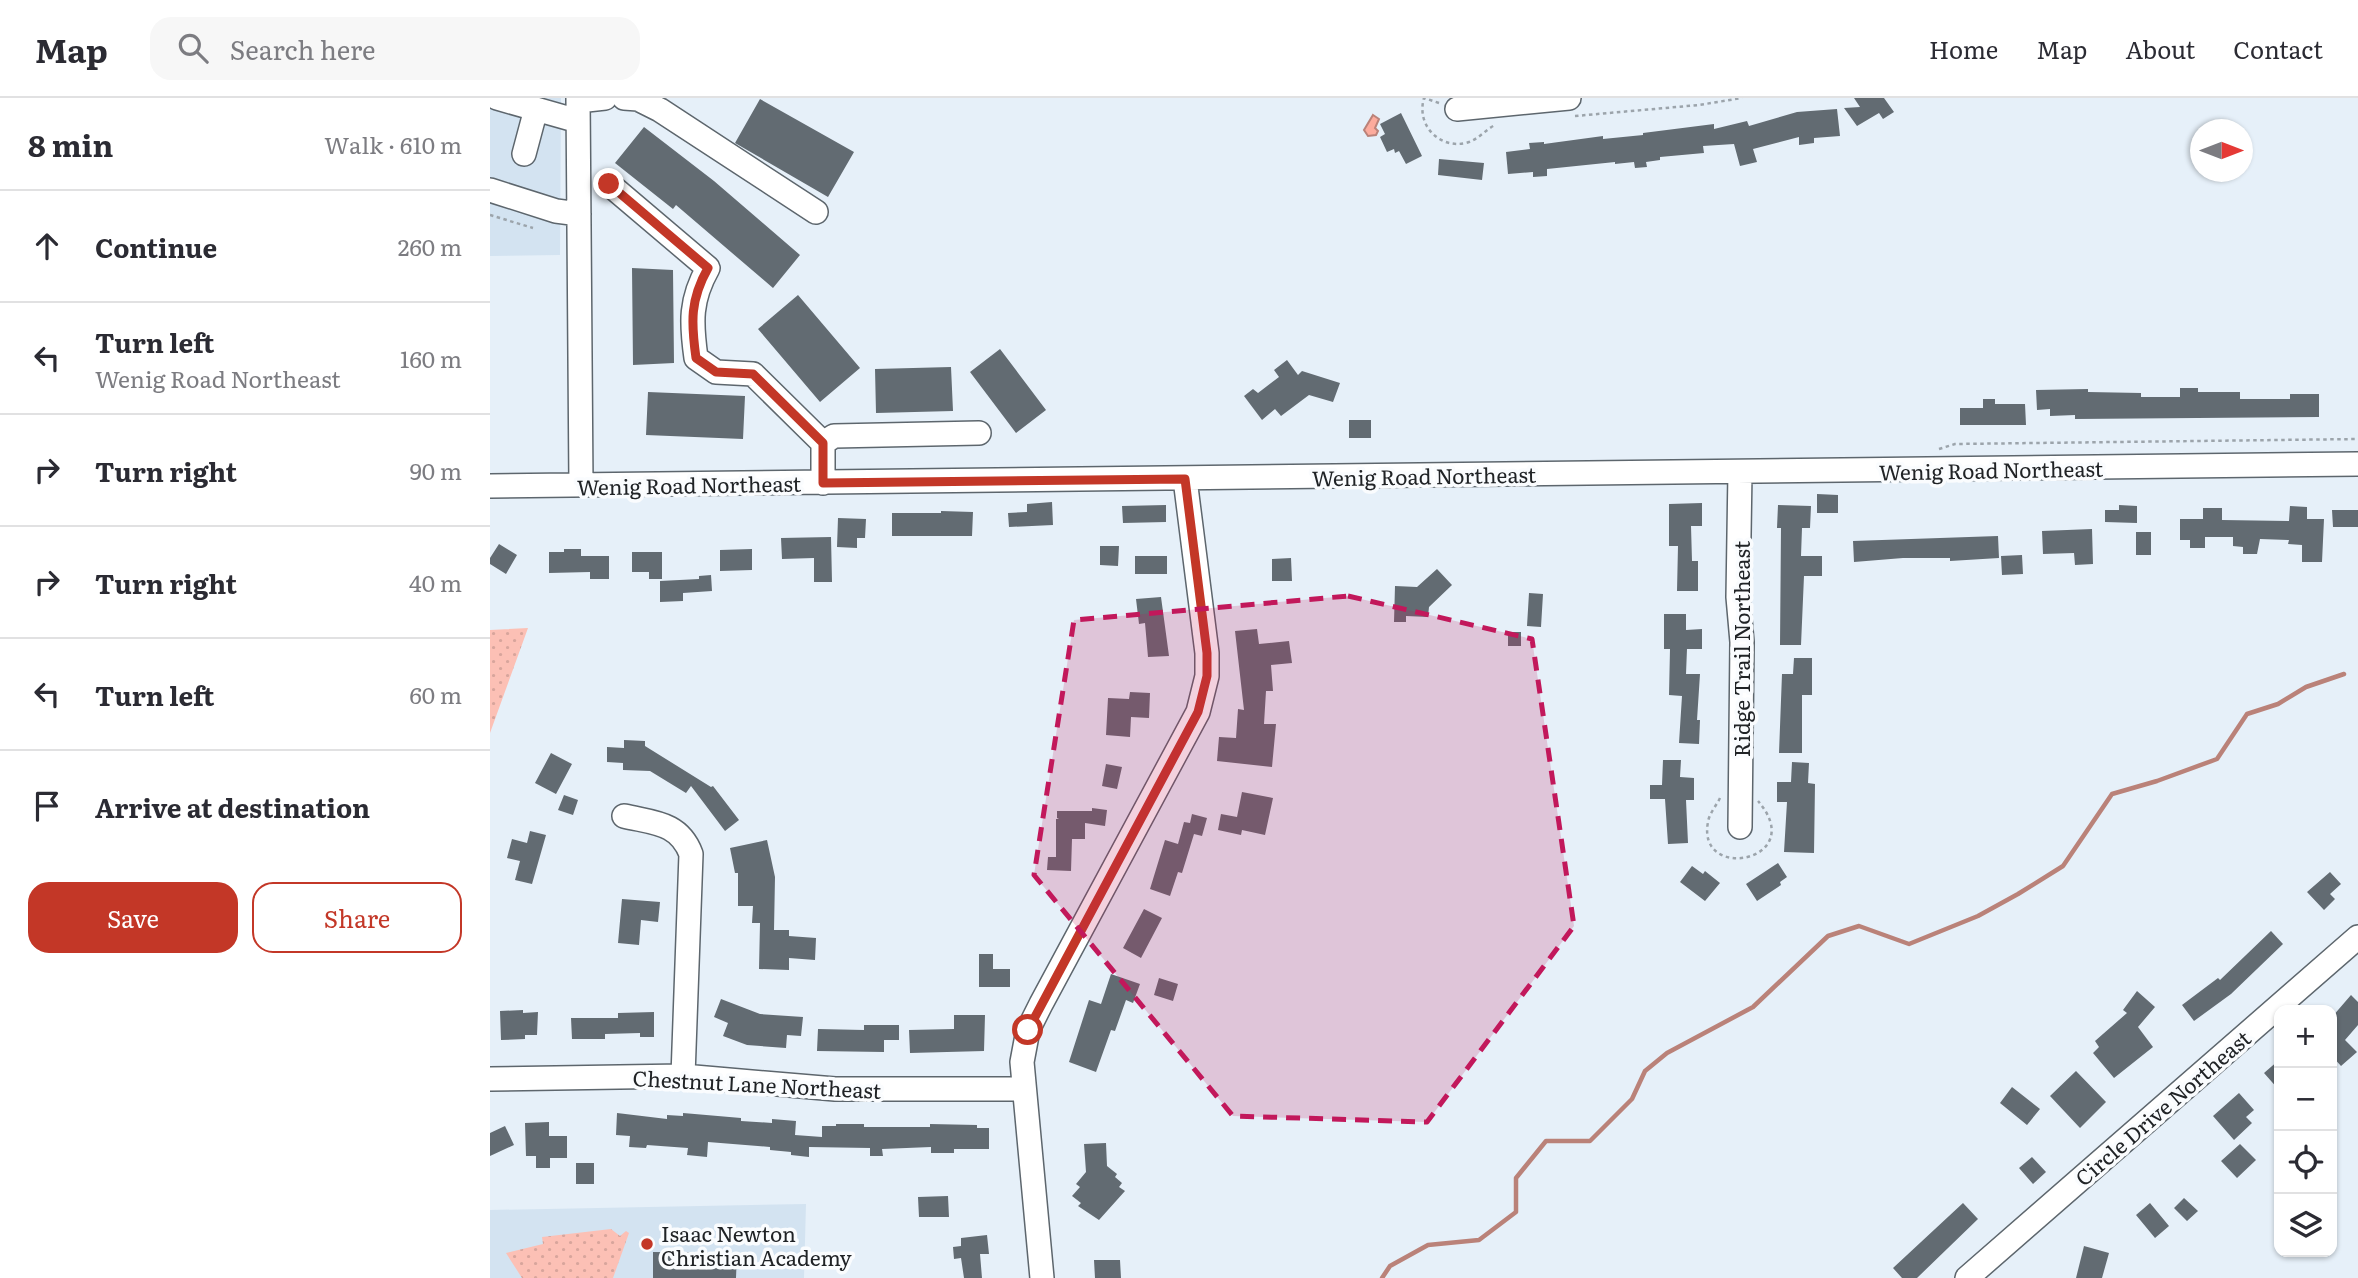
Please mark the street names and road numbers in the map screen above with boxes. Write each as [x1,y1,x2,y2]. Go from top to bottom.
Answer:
street label: Wenig Road Northeast [1879,452,2104,486]
street label: Wenig Road Northeast [1312,458,1537,492]
street label: Wenig Road Northeast [577,467,802,501]
street label: Ridge Trail Northeast [1725,540,1756,757]
street label: Circle Drive Northeast [2067,1022,2257,1192]
street label: Chestnut Lane Northeast [632,1061,883,1105]

